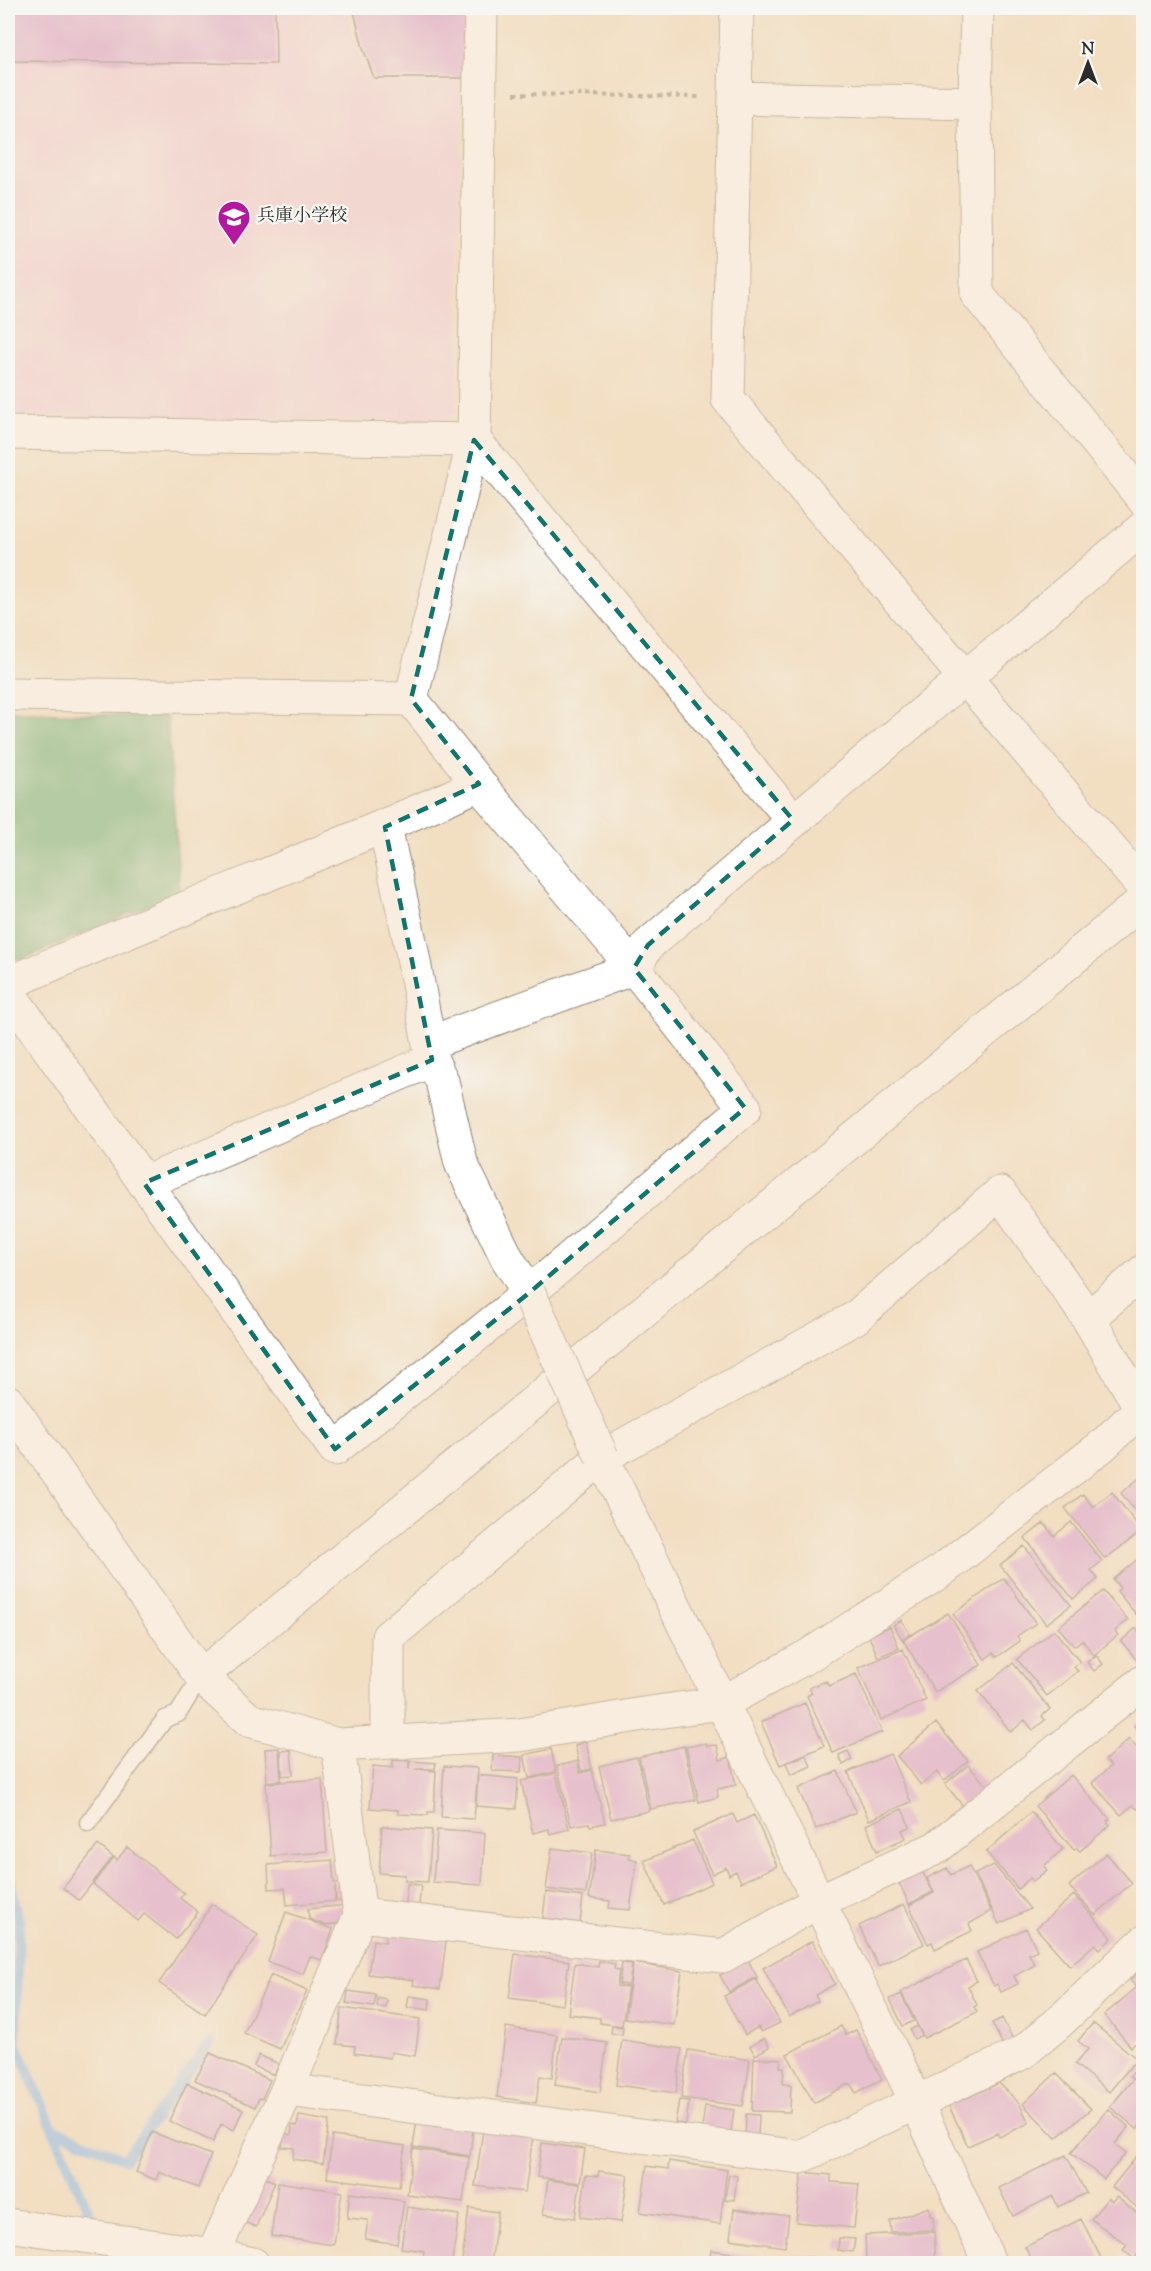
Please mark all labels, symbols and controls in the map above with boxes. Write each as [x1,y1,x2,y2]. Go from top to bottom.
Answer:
north arrow [1058,33,1118,93]
text: N [1082,39,1095,62]
school or university icon: 兵庫小学校 [216,199,252,246]
place label: 兵庫小学校 [257,204,347,230]

